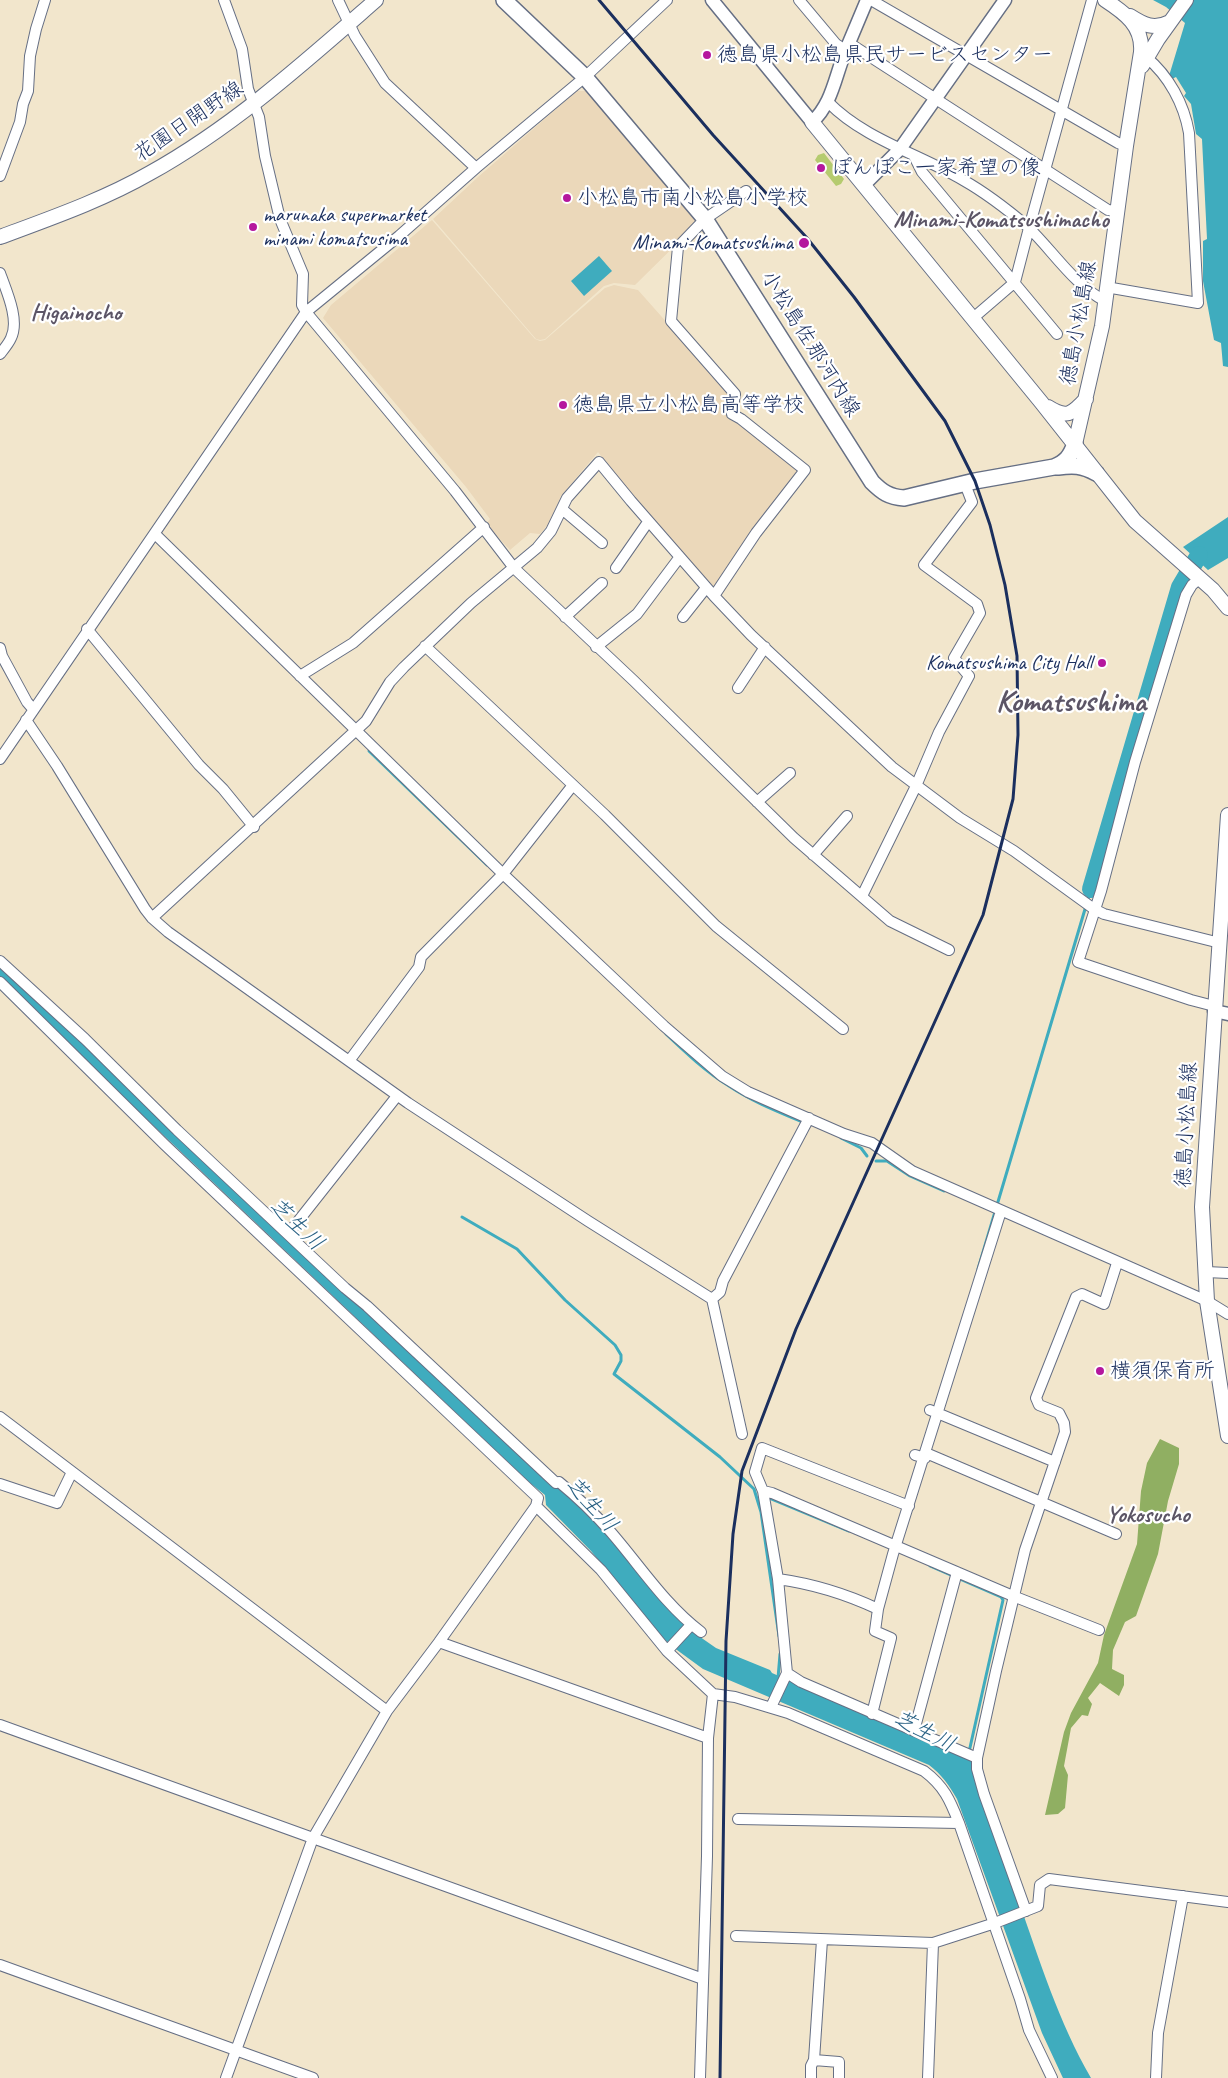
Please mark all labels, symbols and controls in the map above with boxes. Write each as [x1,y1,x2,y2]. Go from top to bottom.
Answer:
place label: 徳島県小松島県民サービスセンター [717,42,1053,68]
marker: 徳島県小松島県民サービスセンター [701,49,713,61]
street label: 花園日開野線 [130,76,248,168]
place label: ぽんぽこ一家希望の像 [831,155,1041,181]
marker: ぽんぽこ一家希望の像 [815,162,827,174]
place label: 小松島市南小松島小学校 [577,185,808,211]
marker: 小松島市南小松島小学校 [561,192,573,204]
place label: marunaka supermarket minami komatsusima [263,202,426,252]
district label: Minami-Komatsushimacho [893,207,1109,235]
marker: marunaka supermarket minami komatsusima [247,221,259,233]
place label: Minami-Komatsushima [633,230,793,256]
marker: Minami-Komatsushima [797,236,811,250]
street label: 徳島小松島線 [1056,259,1102,387]
street label: 小松島佐那河内線 [755,266,865,422]
district label: Higainocho [31,300,121,328]
place label: 徳島県立小松島高等学校 [573,392,804,418]
marker: 徳島県立小松島高等学校 [557,399,569,411]
place label: Komatsushima City Hall [926,650,1092,676]
marker: Komatsushima City Hall [1096,657,1108,669]
district label: Komatsushima [996,684,1146,722]
street label: 徳島小松島線 [1171,1061,1203,1189]
water label: 芝生川 [263,1193,329,1257]
place label: 横須保育所 [1110,1358,1215,1384]
marker: 横須保育所 [1094,1365,1106,1377]
water label: 芝生川 [559,1472,623,1538]
district label: Yokosucho [1106,1502,1190,1530]
water label: 芝生川 [889,1705,959,1759]

